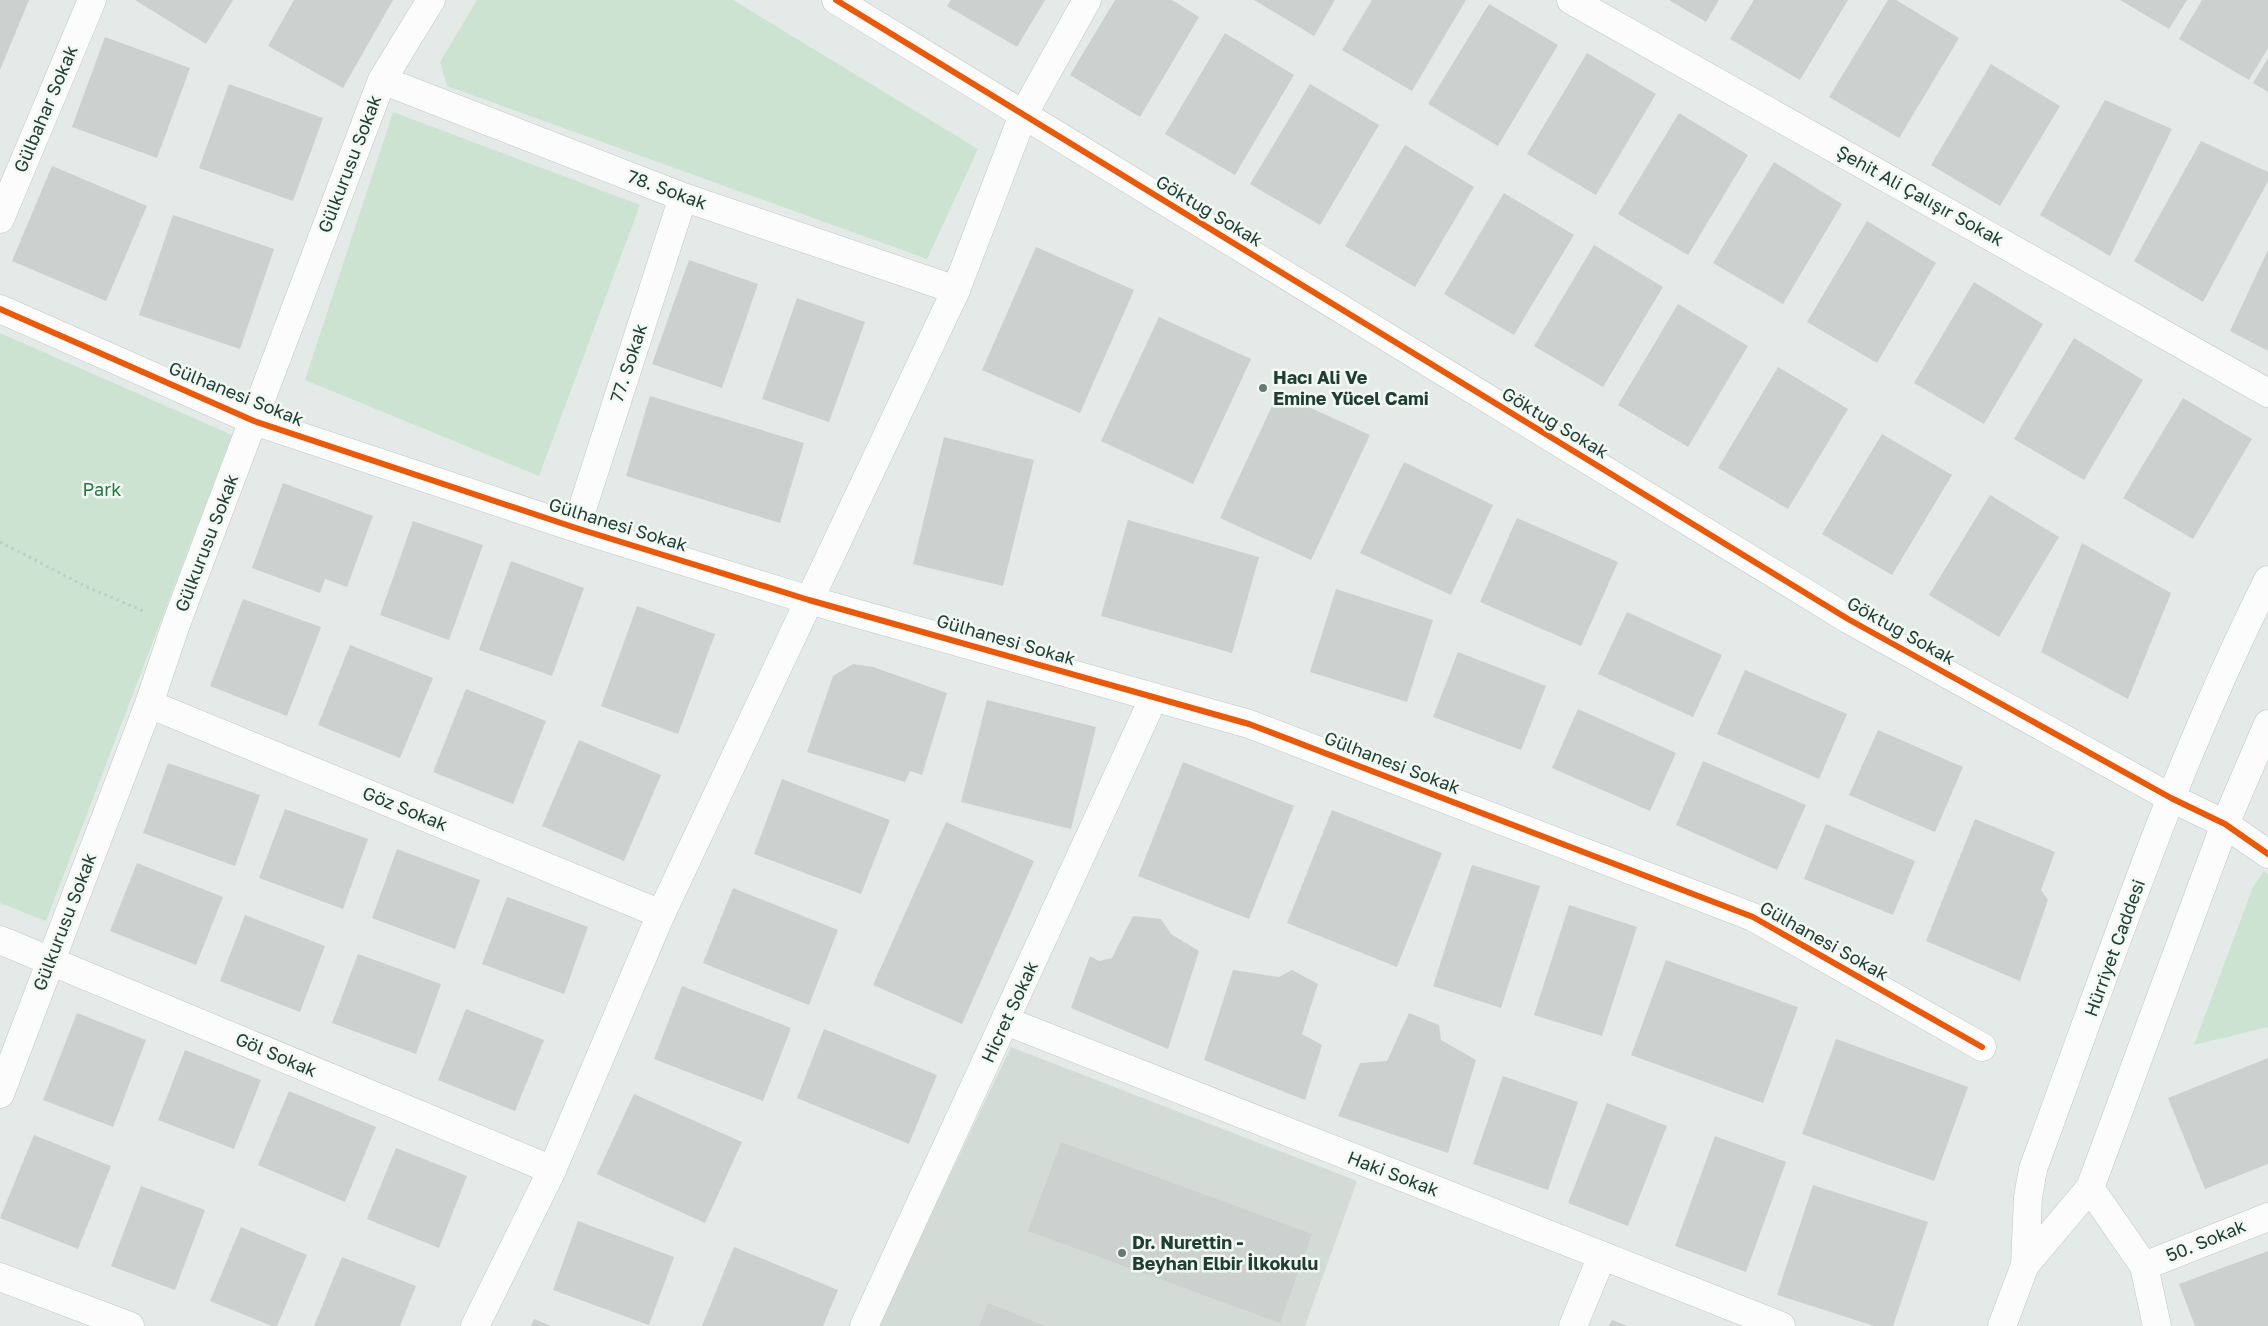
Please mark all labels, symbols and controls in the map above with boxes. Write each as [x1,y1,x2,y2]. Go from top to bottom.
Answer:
street label: Gülbahar Sokak [8,42,82,176]
street label: Gülkurusu Sokak [313,92,385,236]
street label: Şehit Ali Çalışır Sokak [1833,140,2008,250]
street label: 78. Sokak [625,165,710,214]
street label: Göktuğ Sokak [1152,170,1267,251]
street label: 77. Sokak [605,320,651,405]
street label: Gülhanesi Sokak [166,356,307,430]
place label: Hacı Ali Ve Emine Yücel Cami [1273,366,1429,409]
marker: Hacı Ali Ve Emine Yücel Cami [1257,382,1269,394]
street label: Göktuğ Sokak [1498,382,1613,463]
street label: Gülkurusu Sokak [170,471,242,615]
park label: Park [83,478,121,500]
street label: Gülhanesi Sokak [546,493,690,556]
street label: Göktuğ Sokak [1844,591,1959,669]
street label: Gülhanesi Sokak [934,609,1078,669]
street label: Gülhanesi Sokak [1321,726,1463,798]
street label: Göz Sokak [360,781,451,835]
street label: Gülkurusu Sokak [28,850,100,994]
street label: Hürriyet Caddesi [2079,876,2149,1019]
street label: Gülhanesi Sokak [1756,896,1893,985]
street label: Hicret Sokak [976,957,1042,1066]
street label: Göl Sokak [232,1027,320,1081]
street label: Haki Sokak [1345,1146,1442,1201]
street label: 50. Sokak [2162,1214,2249,1266]
place label: Dr. Nurettin - Beyhan Elbir İlkokulu [1132,1231,1318,1274]
marker: Dr. Nurettin - Beyhan Elbir İlkokulu [1116,1247,1128,1259]

